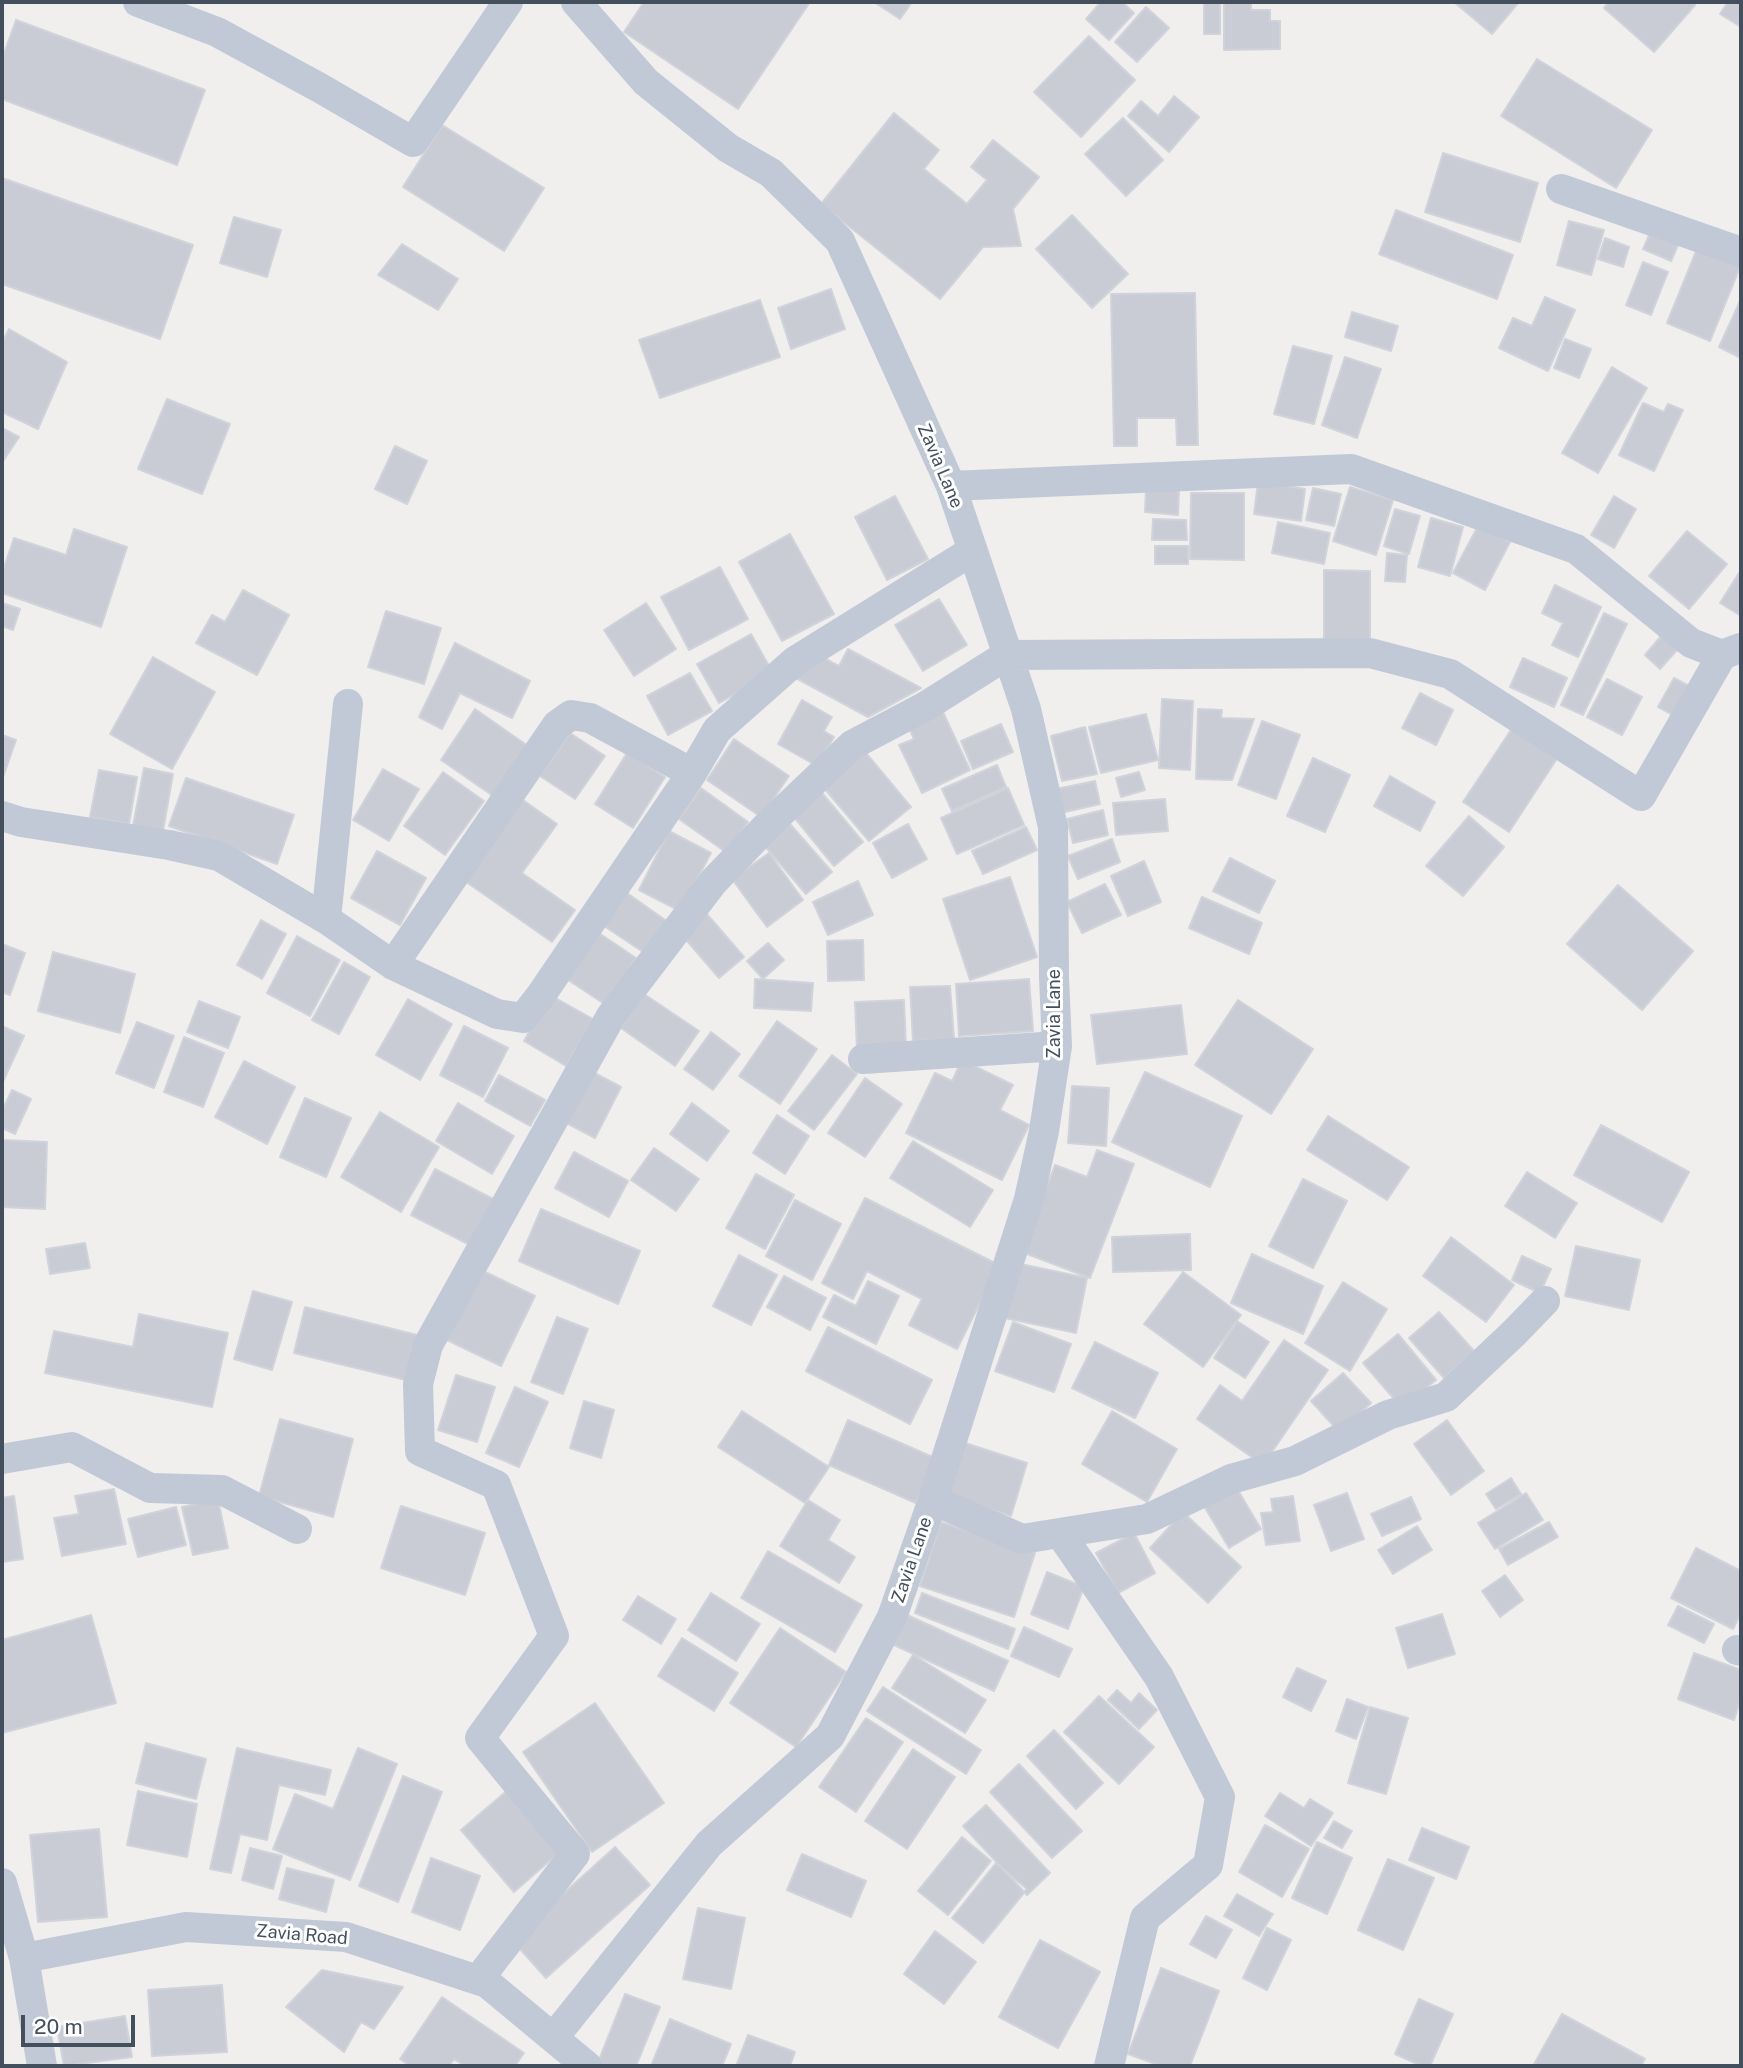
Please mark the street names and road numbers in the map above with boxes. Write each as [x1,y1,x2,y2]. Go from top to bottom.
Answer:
street label: Zavia Lane [913,420,967,512]
street label: Zavia Lane [1043,969,1065,1059]
street label: Zavia Lane [887,1514,937,1606]
street label: Zavia Road [255,1920,349,1950]

